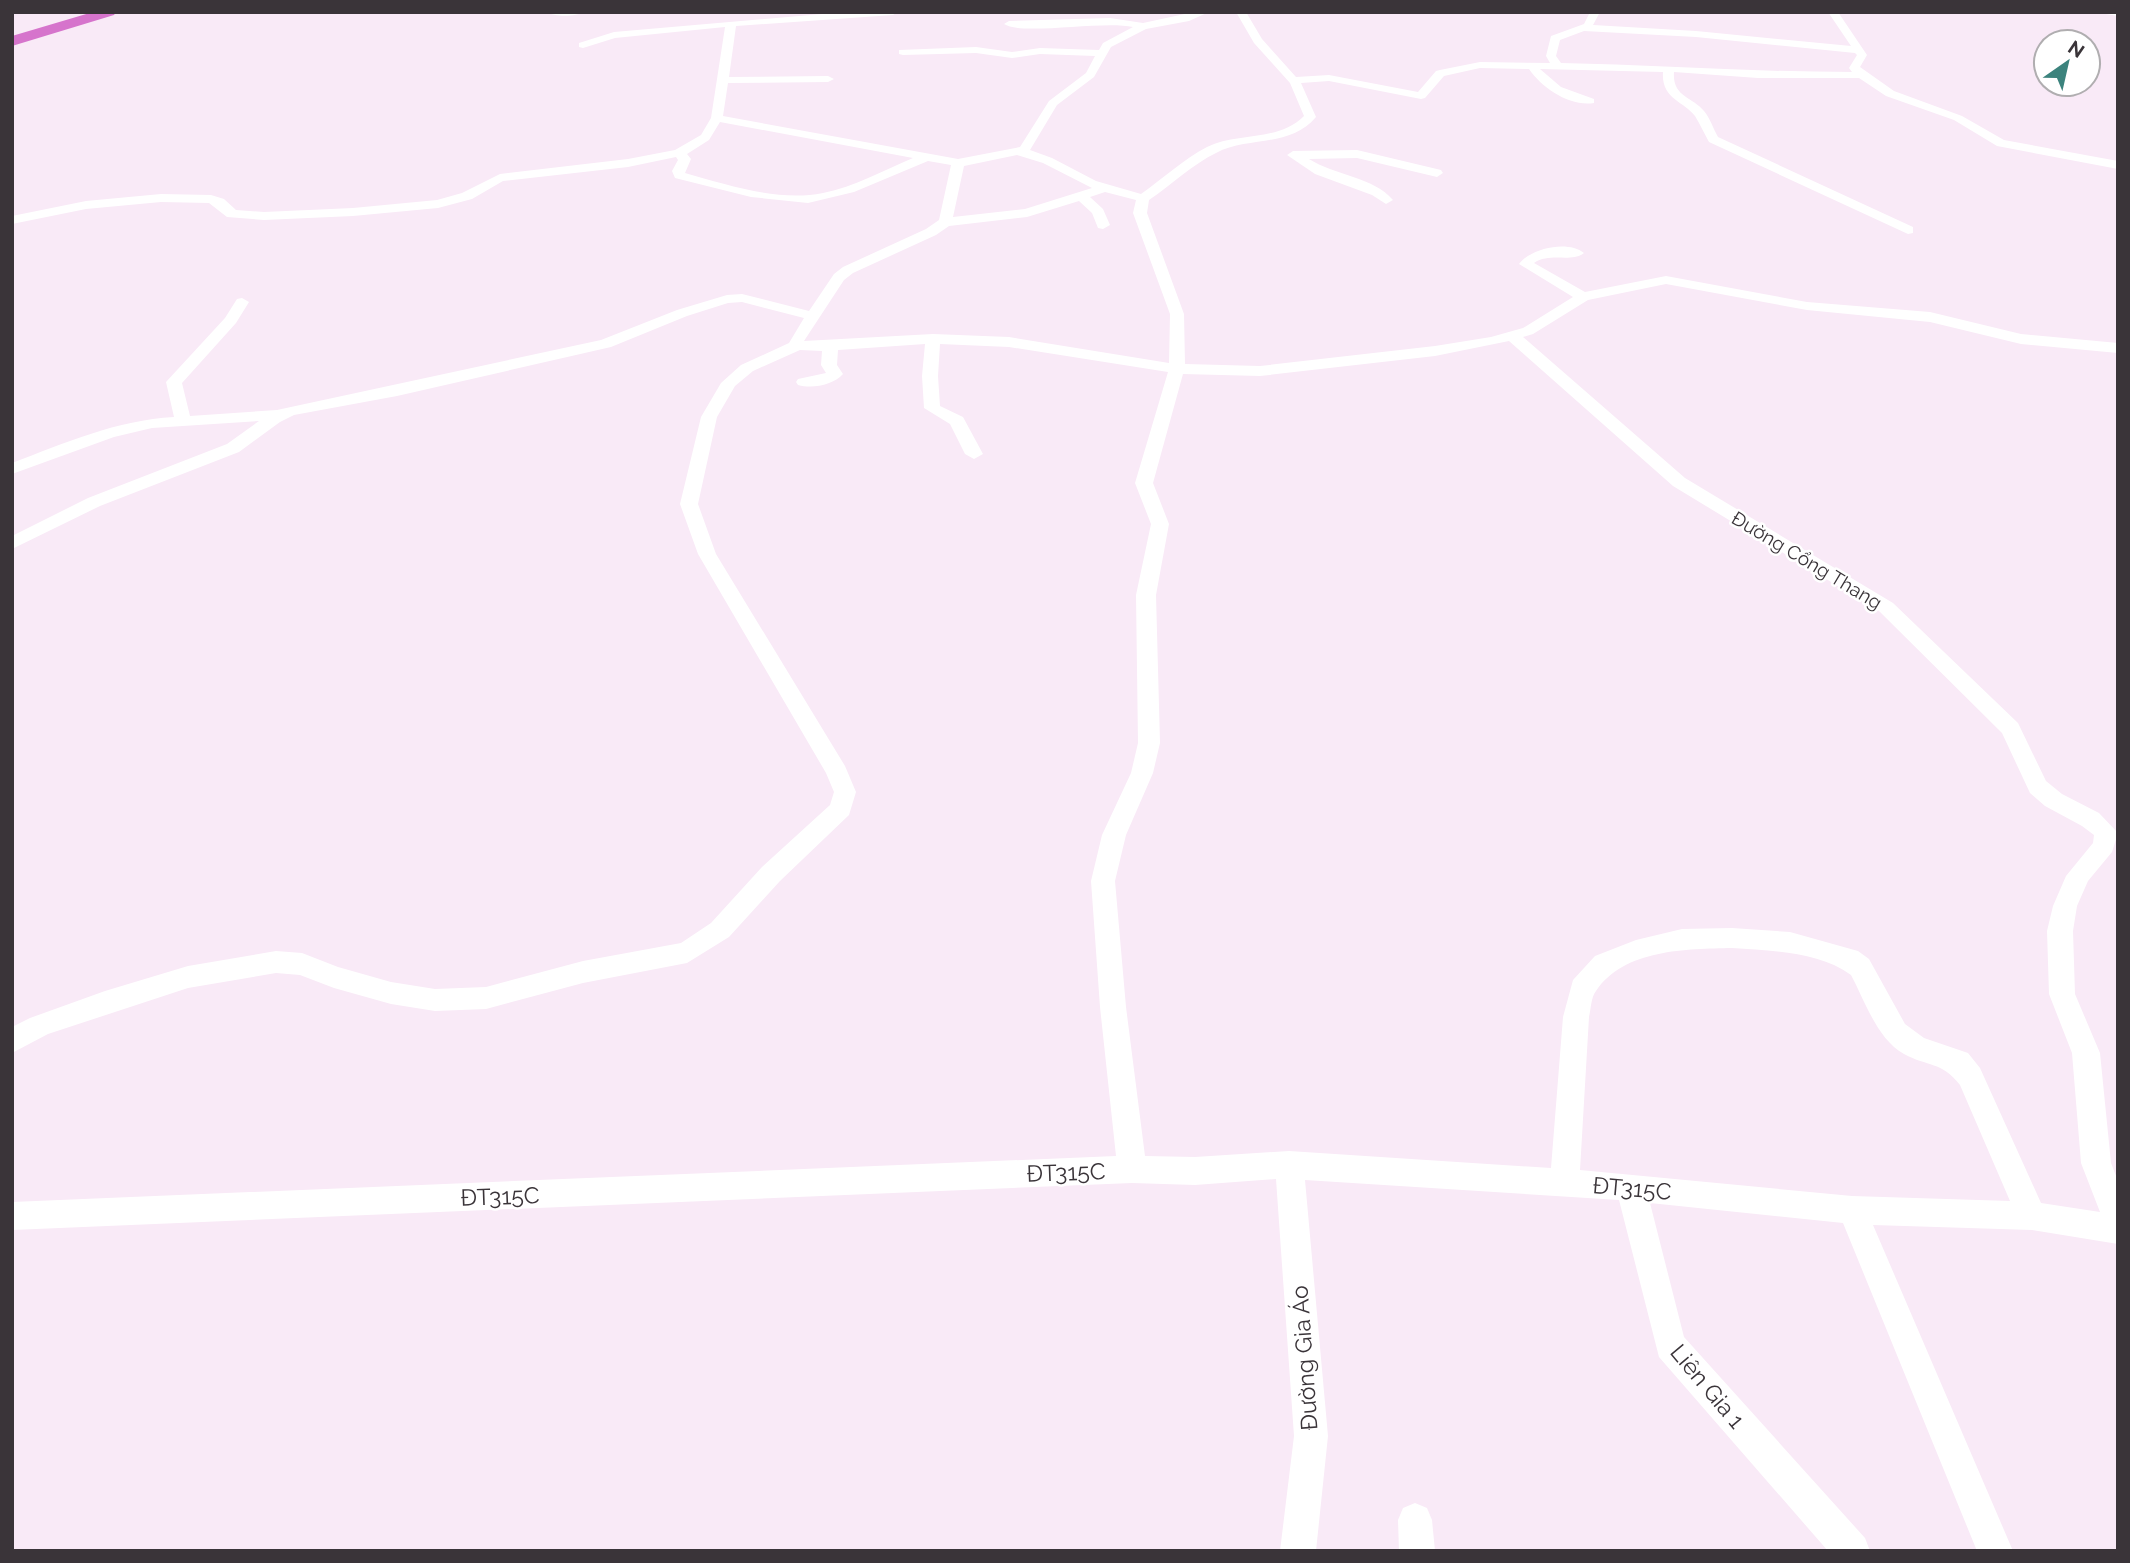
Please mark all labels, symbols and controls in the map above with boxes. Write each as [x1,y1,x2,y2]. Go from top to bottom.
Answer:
north arrow [2032,28,2102,98]
text: N [2064,36,2089,62]
street label: Đường Cổng Thang [1728,506,1886,614]
street label: ĐT315C [1026,1157,1106,1187]
street label: ĐT315C [1591,1171,1673,1205]
street label: ĐT315C [460,1181,540,1211]
street label: Đường Gia Áo [1285,1285,1323,1431]
street label: Liên Gia 1 [1665,1339,1751,1433]

